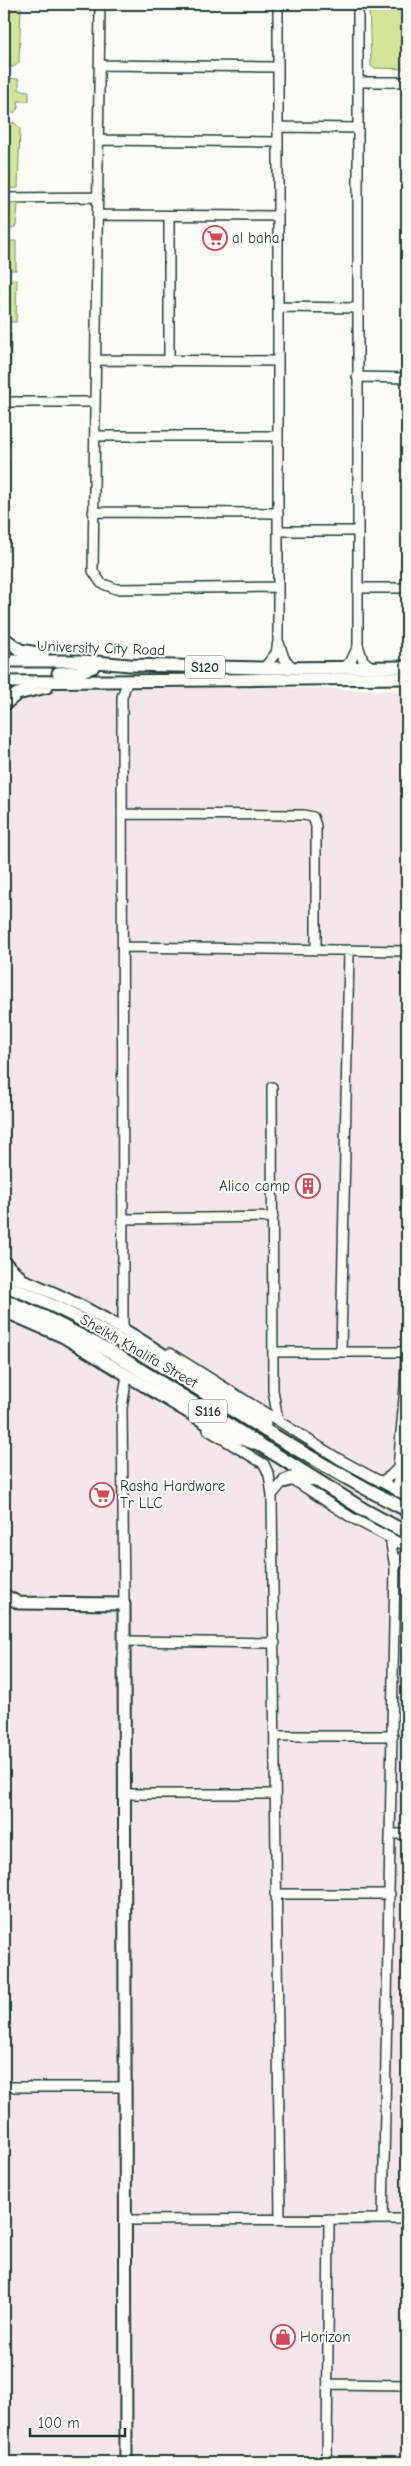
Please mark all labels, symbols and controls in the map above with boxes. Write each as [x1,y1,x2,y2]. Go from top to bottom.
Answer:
supermarket icon: al baha [202,225,228,251]
place label: al baha [232,229,280,247]
street label: University City Road [37,637,165,659]
road number: S120 [185,656,225,679]
building icon: Alico camp [295,1173,321,1199]
place label: Alico camp [219,1177,290,1195]
street label: Sheikh Khalifa Street [77,1310,202,1392]
road number: S116 [189,1400,227,1422]
place label: Rasha Hardware Tr LLC [120,1477,226,1512]
supermarket icon: Rasha Hardware Tr LLC [89,1482,115,1508]
shop icon: Horizon [270,2324,296,2350]
place label: Horizon [300,2328,351,2346]
scale bar [30,2406,125,2438]
text: 100 m [38,2414,80,2432]

